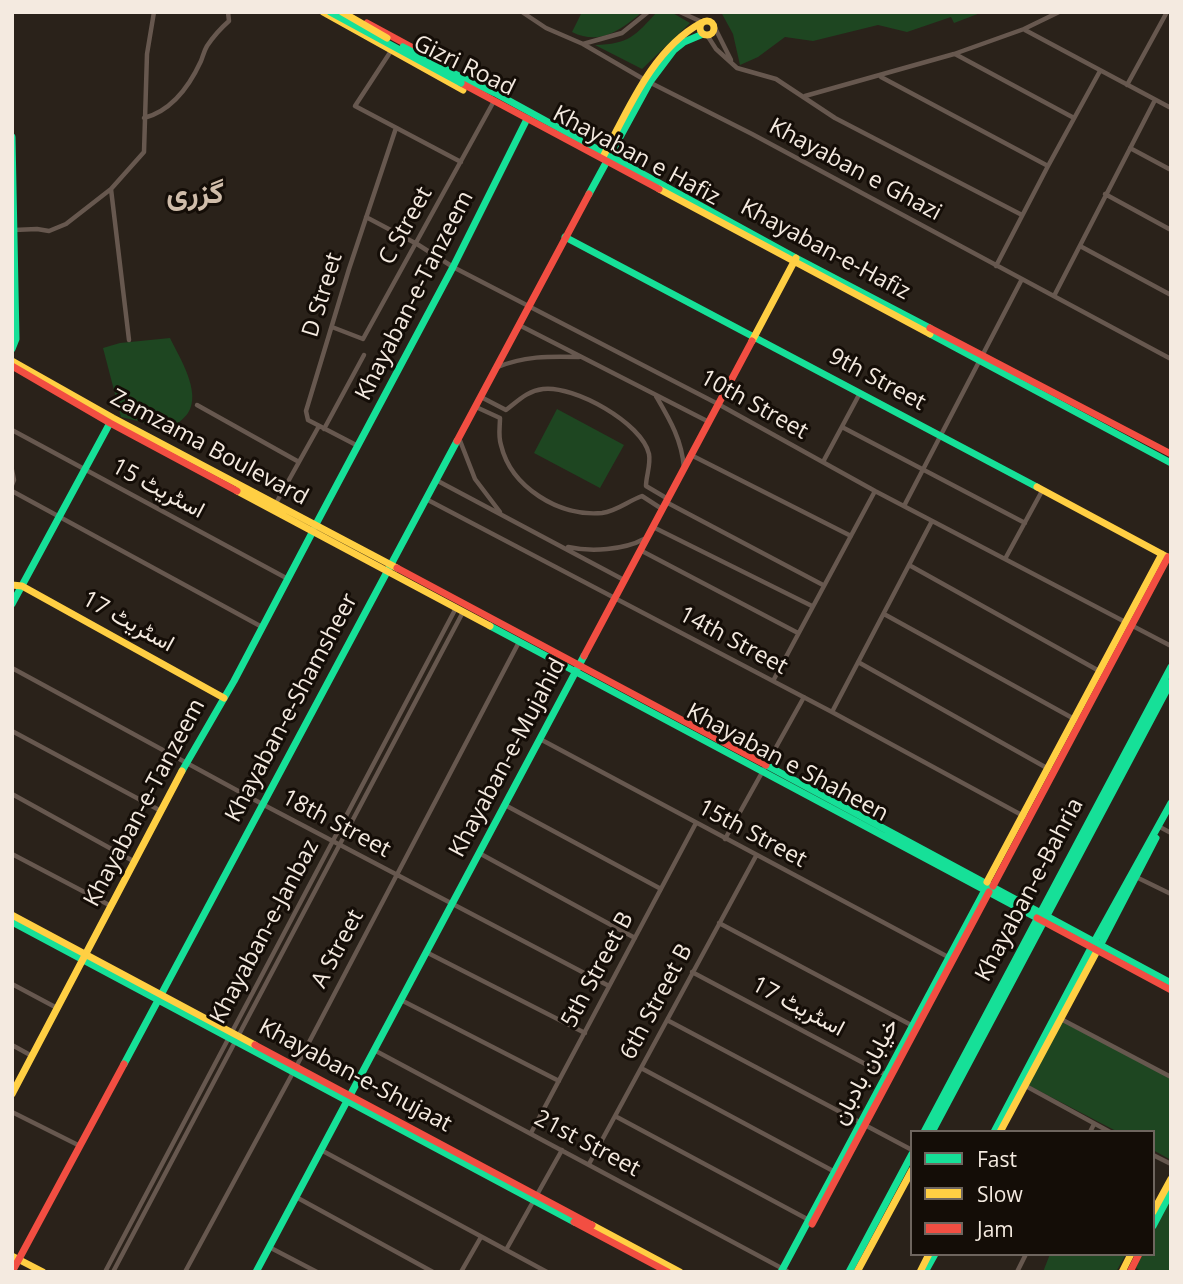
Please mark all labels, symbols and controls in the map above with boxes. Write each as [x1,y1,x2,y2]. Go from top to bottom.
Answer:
street label: Gizri Road [409,30,519,102]
street label: Khayaban e Hafiz [548,100,724,212]
street label: Khayaban e Ghazi [764,113,946,227]
district label: گزری [166,176,224,212]
street label: C Street [373,182,439,270]
street label: Khayaban-e-Tanzeem [350,187,480,405]
street label: Khayaban-e-Hafiz [736,194,914,306]
street label: D Street [297,249,349,341]
street label: 9th Street [824,343,930,417]
street label: 10th Street [695,364,813,446]
street label: Zamzama Boulevard [105,384,313,512]
street label: اسٹریٹ 15 [107,453,209,525]
street label: اسٹریٹ 17 [77,585,179,659]
street label: Khayaban-e-Shamsheer [220,589,364,827]
street label: 14th Street [674,601,792,681]
street label: Khayaban-e-Mujahid [444,654,572,862]
street label: Khayaban-e-Tanzeem [78,694,212,912]
street label: Khayaban e Shaheen [681,698,893,828]
street label: 18th Street [277,784,395,864]
street label: 15th Street [693,794,811,874]
street label: Khayaban-e-Bahria [970,794,1090,986]
street label: Khayaban-e-Janbaz [205,835,325,1029]
street label: A Street [306,905,370,993]
street label: 5th Street B [556,908,640,1032]
street label: 6th Street B [615,940,699,1064]
street label: اسٹریٹ 17 [747,971,849,1043]
street label: Khayaban-e-Shujaat [254,1014,456,1138]
street label: خیابان بادبان [827,1014,905,1130]
street label: 21st Street [529,1105,645,1183]
legend [910,1130,1155,1256]
text: Fast [977,1145,1017,1173]
text: Slow [977,1180,1023,1208]
text: Jam [977,1215,1014,1243]

